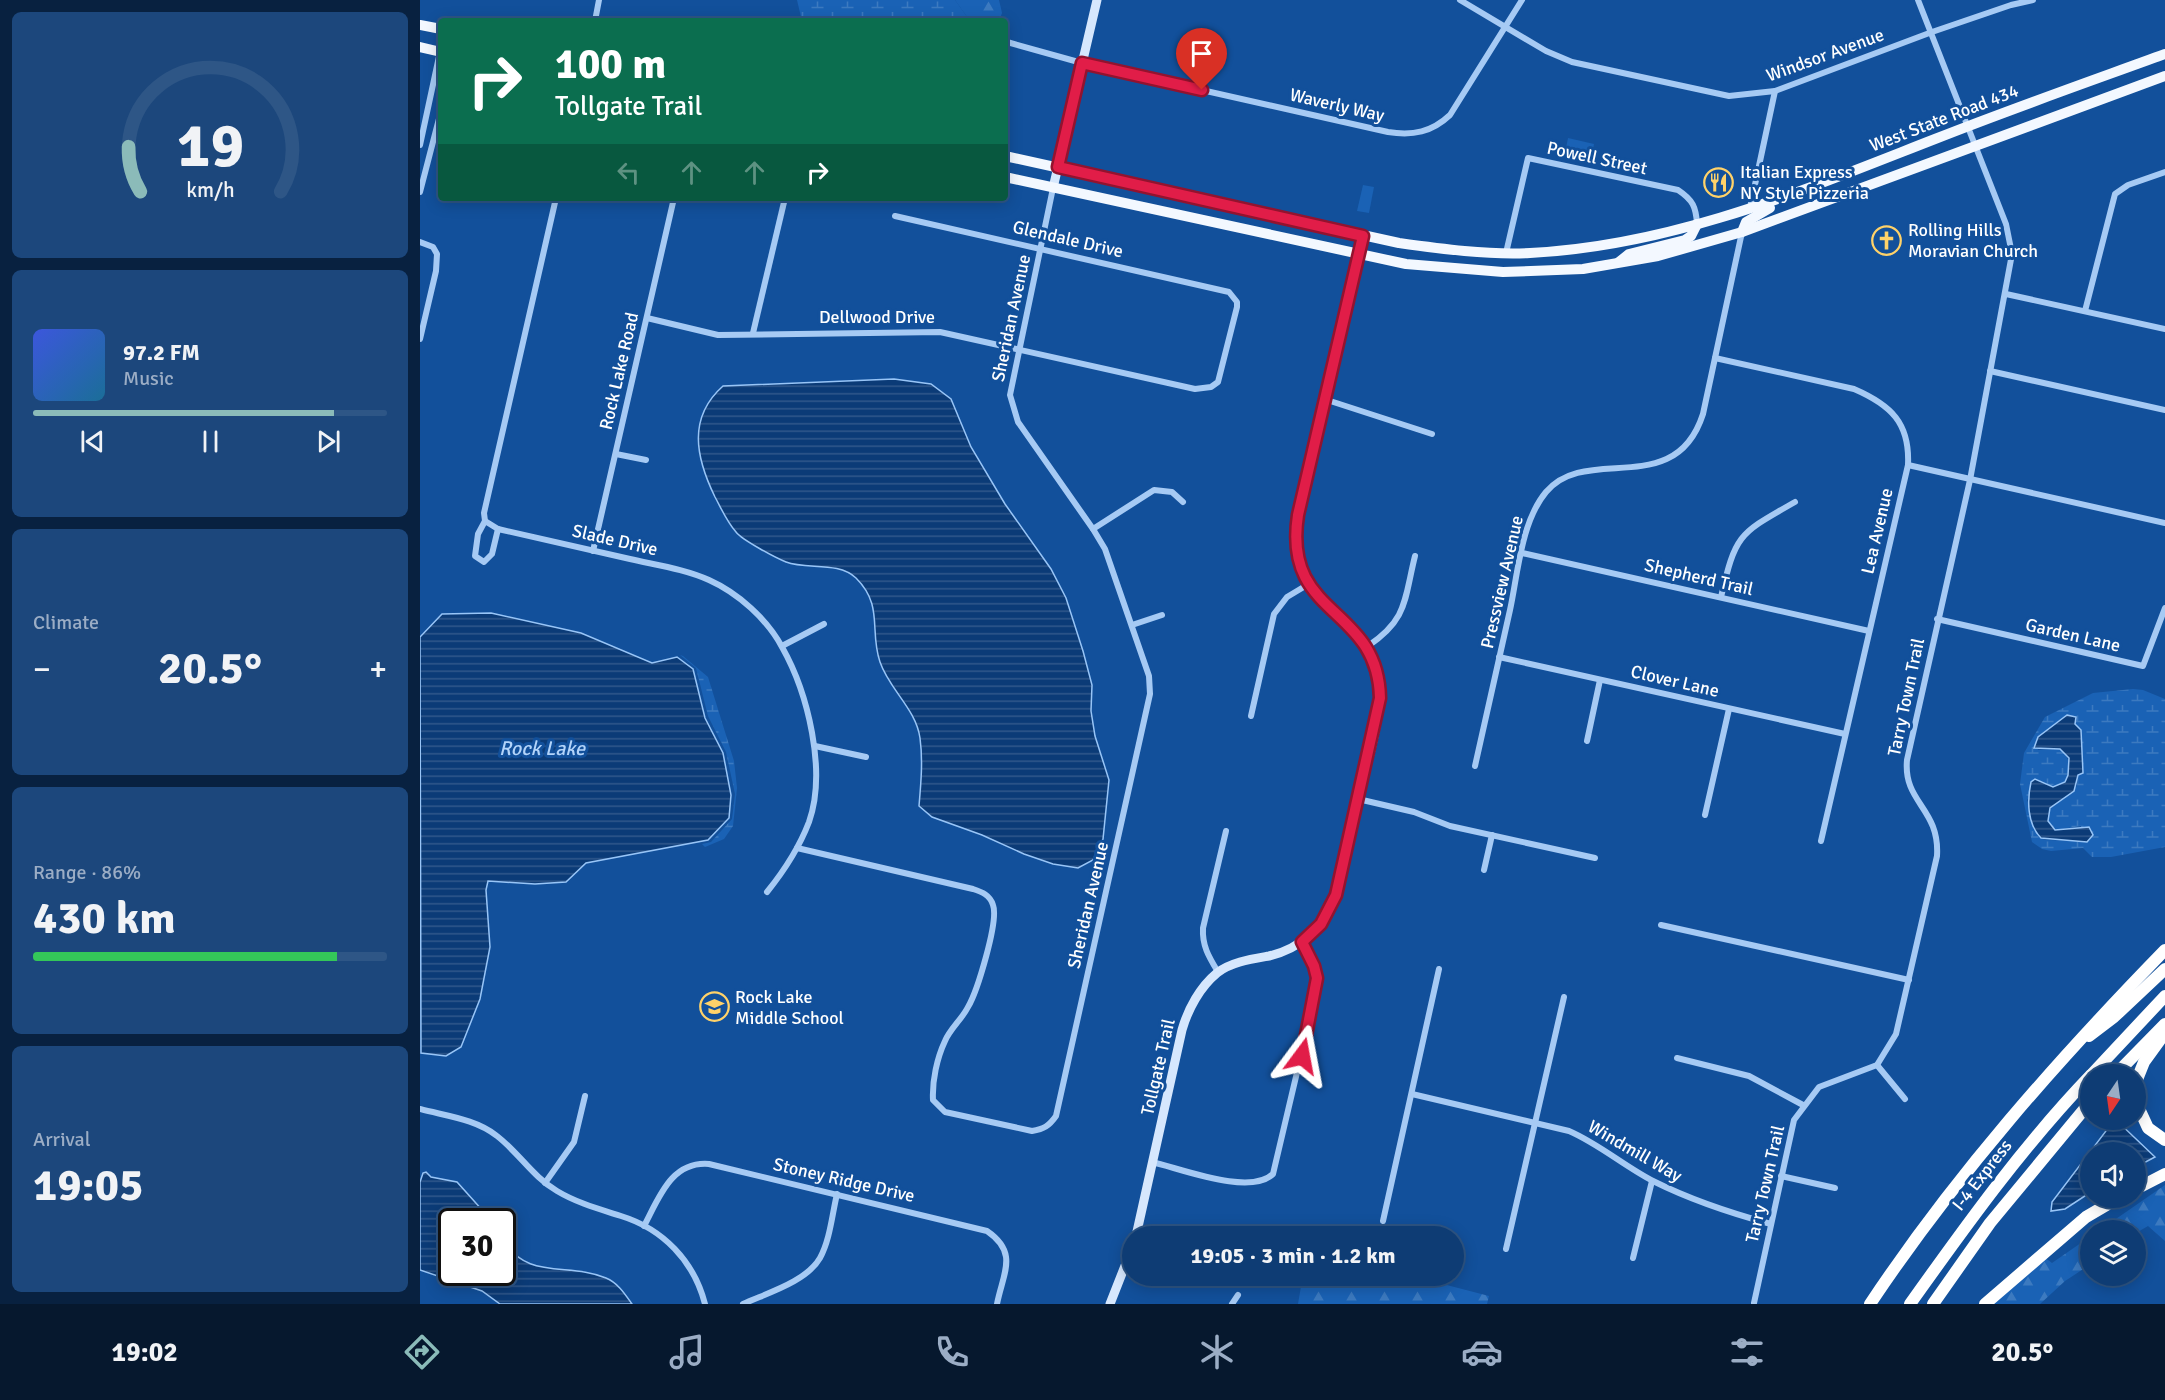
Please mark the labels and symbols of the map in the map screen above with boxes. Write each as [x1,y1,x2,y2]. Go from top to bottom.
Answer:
street label: Windsor Avenue [1763,24,1887,86]
pin [1176,28,1227,90]
street label: West State Road 434 [1866,79,2022,157]
street label: Waverly Way [1288,83,1387,127]
street label: Powell Street [1545,137,1649,179]
place label: Italian Express NY Style Pizzeria [1740,161,1869,204]
restaurant icon: Italian Express NY Style Pizzeria [1703,166,1735,198]
street label: Glendale Drive [1011,216,1125,262]
place label: Rolling Hills Moravian Church [1908,219,2038,262]
church icon: Rolling Hills Moravian Church [1871,224,1903,256]
street label: Sheridan Avenue [987,252,1035,384]
street label: Dellwood Drive [819,306,935,328]
street label: Rock Lake Road [595,310,643,432]
street label: Lea Avenue [1856,486,1898,576]
street label: Pressview Avenue [1476,513,1528,651]
street label: Slade Drive [570,519,660,561]
street label: Shepherd Trail [1642,554,1756,600]
street label: Garden Lane [2023,613,2123,657]
street label: Tarry Town Trail [1883,636,1929,758]
street label: Clover Lane [1629,660,1721,702]
water label: Rock Lake [499,736,586,761]
street label: Sheridan Avenue [1063,839,1113,971]
place label: Rock Lake Middle School [735,986,844,1029]
school or university icon: Rock Lake Middle School [698,991,730,1023]
street label: Tollgate Trail [1136,1017,1180,1117]
position arrow [1270,1024,1334,1088]
north arrow [2080,1064,2146,1130]
street label: Windmill Way [1584,1115,1686,1187]
street label: Tarry Town Trail [1741,1123,1789,1245]
street label: I-4 Express [1947,1135,2017,1215]
street label: Stoney Ridge Drive [771,1153,917,1207]
speed limit sign: 30 [438,1208,516,1286]

